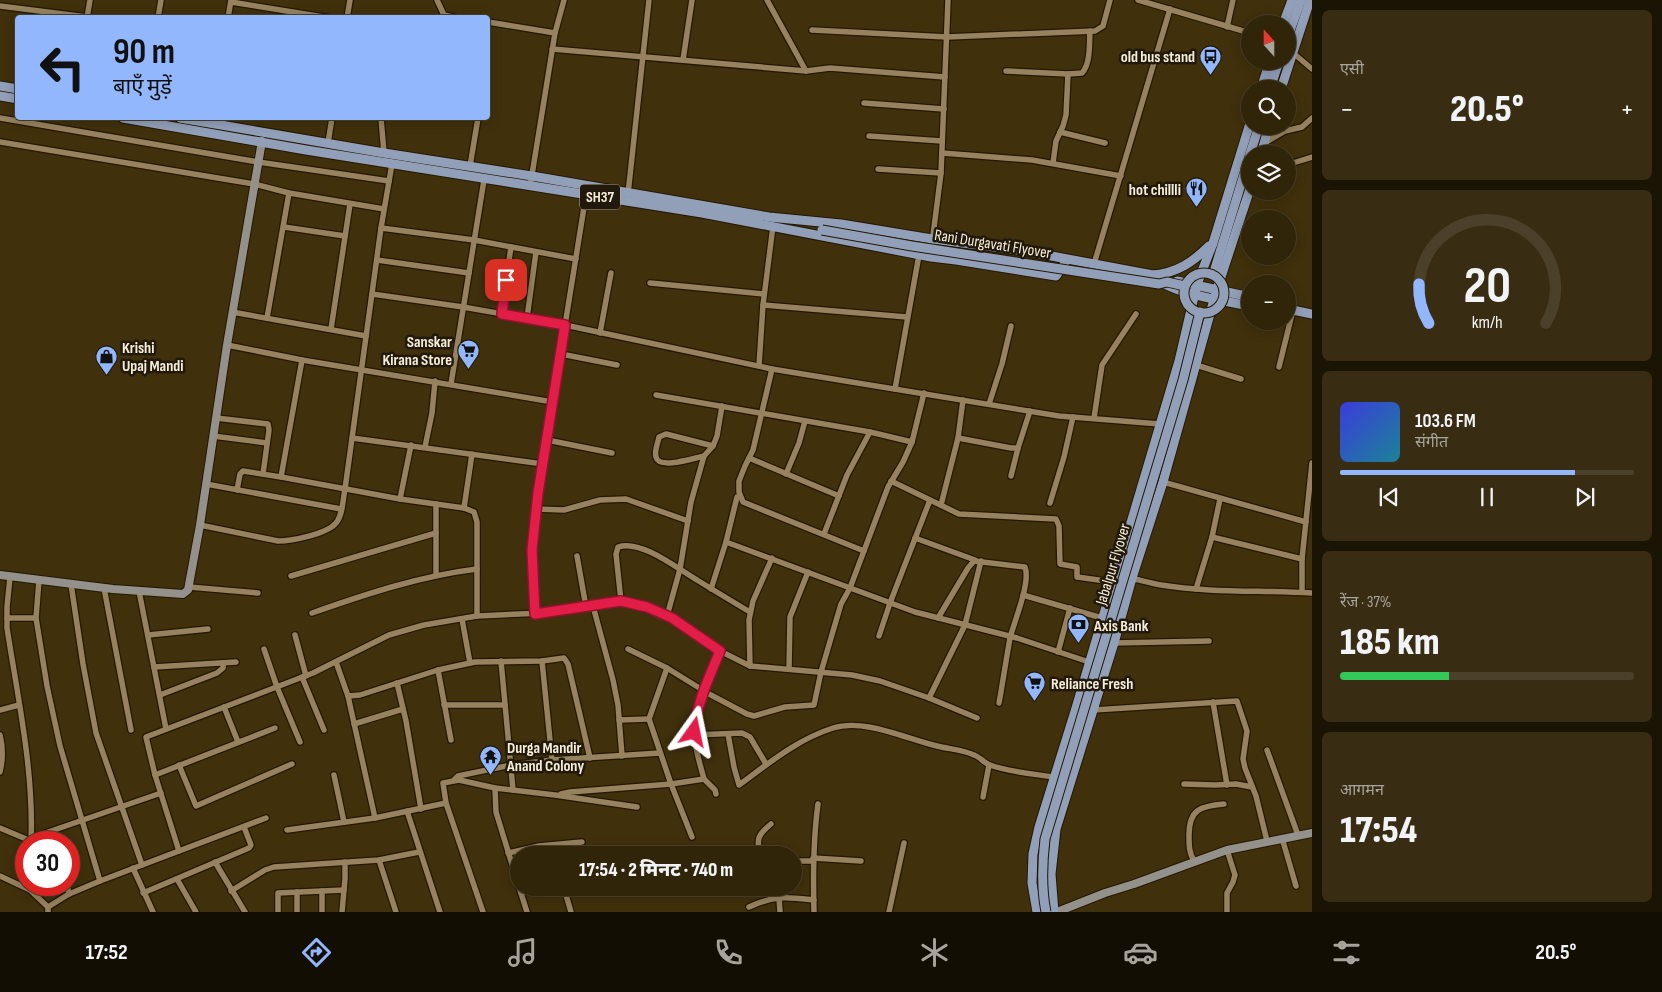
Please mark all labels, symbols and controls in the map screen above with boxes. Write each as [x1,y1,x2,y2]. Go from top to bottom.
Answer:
north arrow [1241,15,1296,70]
map controls [1241,15,1296,330]
text: 90 m [113,31,175,74]
icon: left [30,35,95,100]
bus stop icon: old bus stand [1199,44,1223,75]
place label: old bus stand [1121,48,1195,67]
text: एसी [1340,60,1364,79]
text: बाएँ मुड़ें [113,74,172,101]
button: search [1241,80,1296,135]
text: 20.5° [1450,87,1524,132]
text: − [1340,93,1354,126]
text: + [1620,93,1634,126]
button: layers [1241,145,1296,200]
restaurant icon: hot chillli [1185,177,1209,208]
place label: hot chillli [1129,181,1181,200]
road number: SH37 [580,184,620,210]
button: + [1241,210,1296,265]
street label: Rani Durgavati Flyover [933,226,1053,263]
text: 20 [1463,255,1511,318]
pin [485,259,527,301]
icon: arrive [492,266,520,294]
button: − [1241,275,1296,330]
text: km/h [1472,312,1502,333]
place label: Sanskar Kirana Store [382,333,452,370]
supermarket icon: Sanskar Kirana Store [456,338,480,369]
place label: Krishi Upaj Mandi [122,339,184,376]
shop icon: Krishi Upaj Mandi [94,344,118,375]
text: 103.6 FM [1415,410,1476,433]
text: संगीत [1415,433,1448,452]
icon: previous [1375,483,1403,511]
icon: pause [1473,483,1501,511]
icon: next [1571,483,1599,511]
street label: Jabalpur Flyover [1092,521,1135,609]
text: रेंज · 37% [1340,593,1391,612]
bank icon: Axis Bank [1066,613,1090,644]
place label: Axis Bank [1093,617,1149,636]
text: 185 km [1340,620,1440,665]
supermarket icon: Reliance Fresh [1023,671,1047,702]
place label: Reliance Fresh [1051,675,1133,694]
position arrow [667,705,719,757]
place label: Durga Mandir Anand Colony [506,739,584,776]
temple icon: Durga Mandir Anand Colony [479,744,503,775]
text: आगमन [1340,781,1384,800]
text: 17:54 [1340,808,1417,853]
speed limit sign: 30 [15,831,80,896]
text: 17:54 · 2 मिनट · 740 m [579,859,733,882]
icon: directions [299,935,334,970]
icon: music [505,935,540,970]
icon: phone [711,935,746,970]
icon: climate [917,935,952,970]
icon: car [1123,935,1158,970]
icon: filters [1329,935,1364,970]
text: 17:52 [86,939,128,966]
text: 20.5° [1535,939,1576,966]

